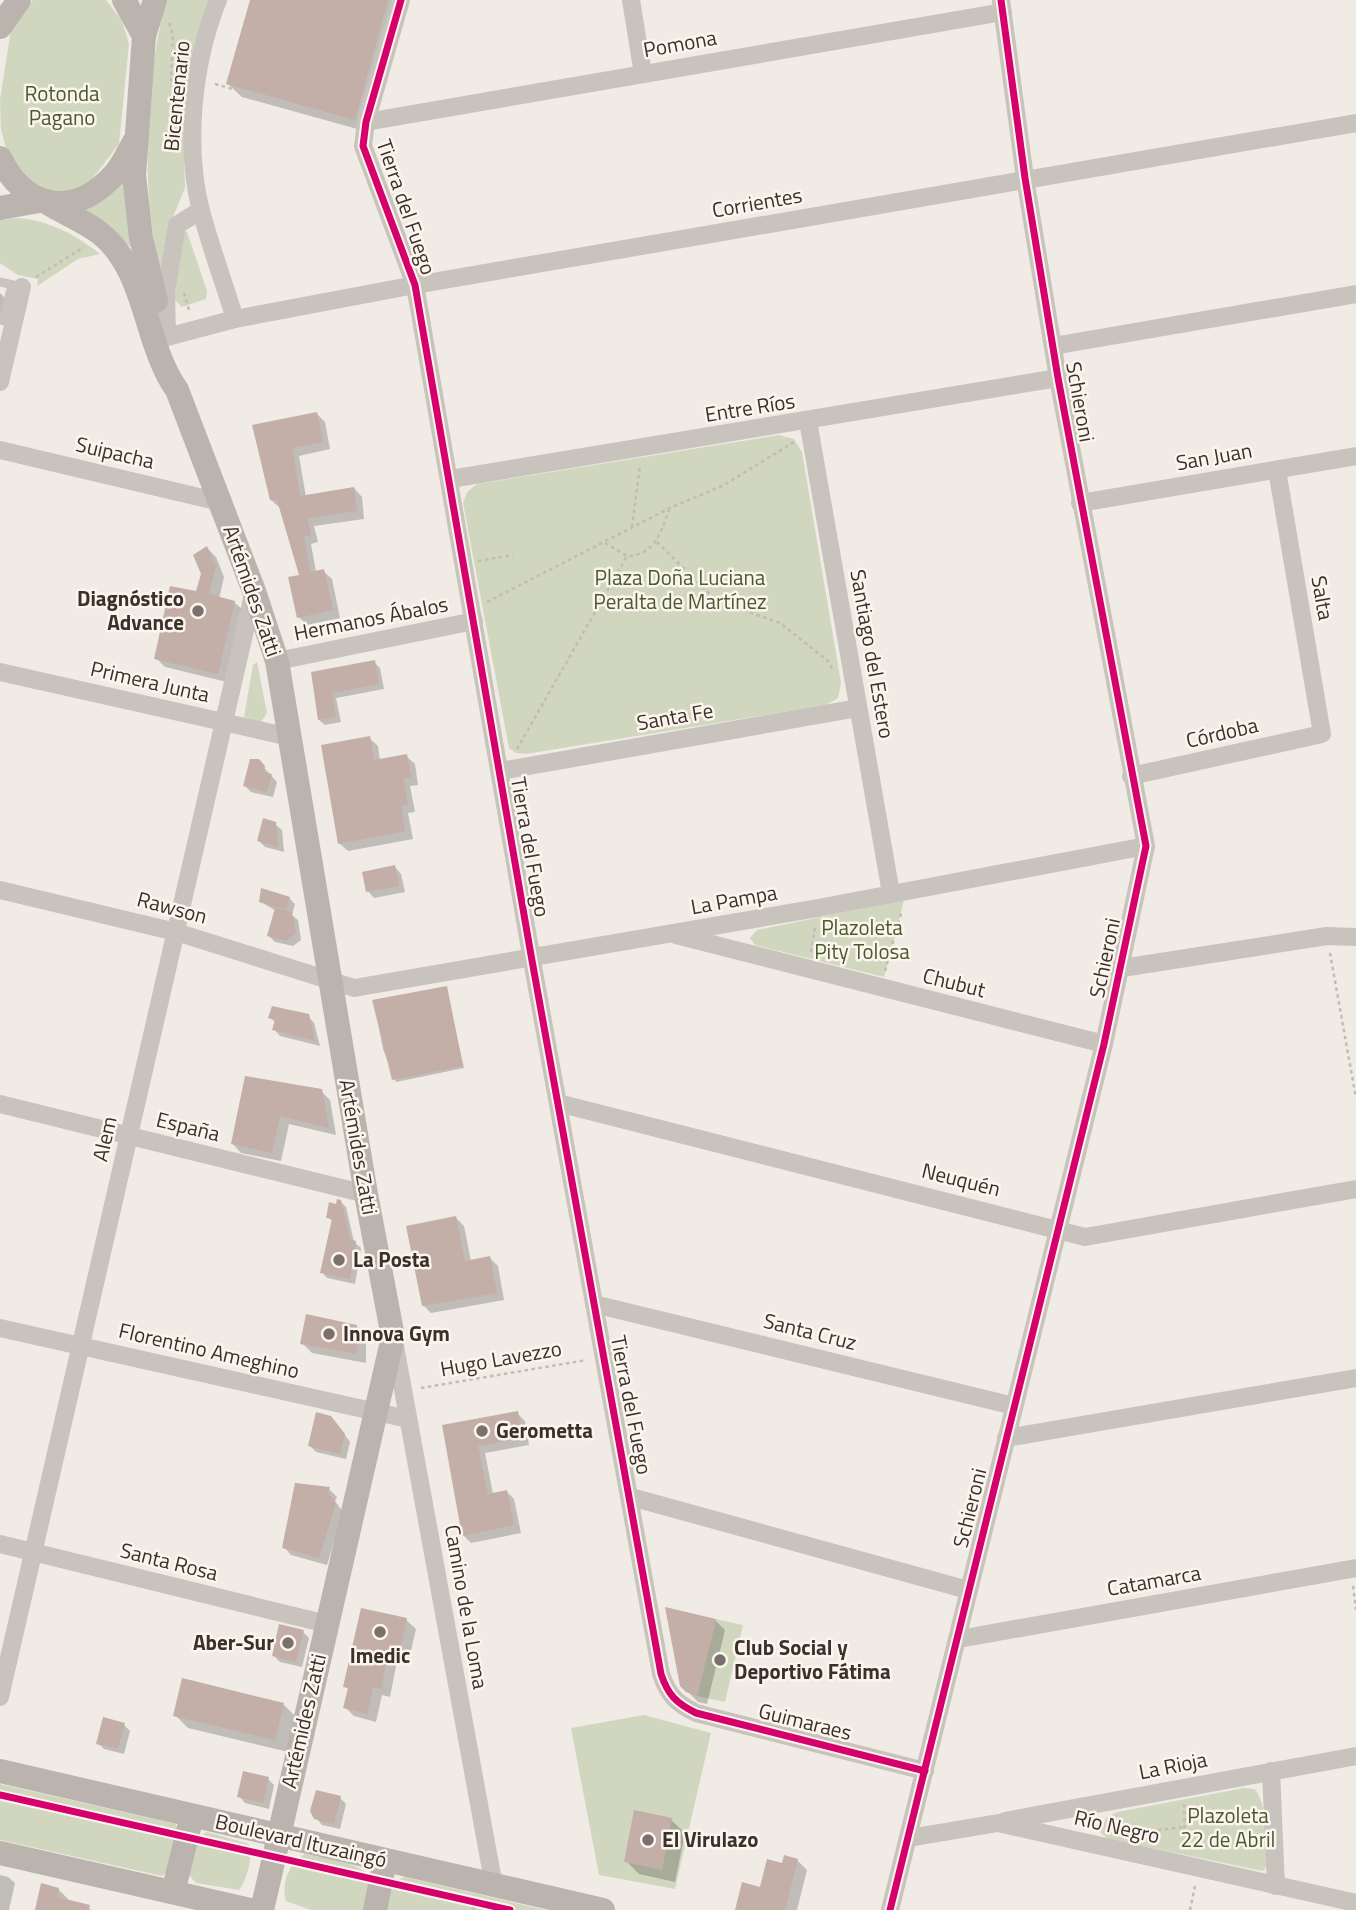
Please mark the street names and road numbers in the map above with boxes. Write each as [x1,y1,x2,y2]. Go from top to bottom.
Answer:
street label: Pomona [641,21,719,65]
street label: Bicentenario [154,39,198,153]
street label: Tierra del Fuego [369,135,445,279]
street label: Corrientes [709,178,804,226]
street label: Schieroni [1058,359,1104,445]
street label: Entre Ríos [702,384,797,430]
street label: Suipacha [73,427,158,477]
street label: San Juan [1173,434,1254,478]
street label: Artémides Zatti [215,521,290,661]
street label: Santiago del Estero [842,567,904,741]
street label: Salta [1303,573,1343,623]
street label: Hermanos Ábalos [291,587,451,649]
street label: Primera Junta [88,652,213,710]
street label: Santa Fe [634,694,715,738]
street label: Córdoba [1183,708,1261,756]
street label: Tierra del Fuego [503,774,559,919]
street label: La Pampa [688,876,780,922]
street label: Rawson [134,882,211,932]
street label: Schieroni [1080,915,1128,1001]
street label: Chubut [920,959,989,1005]
street label: Artémides Zatti [331,1077,387,1217]
street label: España [153,1103,224,1150]
street label: Alem [83,1113,125,1165]
street label: Neuquén [919,1154,1004,1204]
street label: Santa Cruz [760,1304,860,1358]
street label: Florentino Ameghino [116,1314,303,1386]
street label: Hugo Lavezzo [437,1332,564,1384]
street label: Tierra del Fuego [603,1332,661,1477]
street label: Schieroni [944,1465,994,1551]
street label: Camino de la Loma [437,1522,497,1692]
street label: Santa Rosa [117,1533,222,1589]
street label: Catamarca [1104,1556,1204,1604]
street label: Artémides Zatti [272,1650,334,1791]
street label: Guimaraes [755,1694,855,1748]
street label: La Rioja [1136,1743,1210,1787]
street label: Río Negro [1071,1801,1163,1851]
street label: Boulevard Ituzaingó [212,1805,390,1875]

